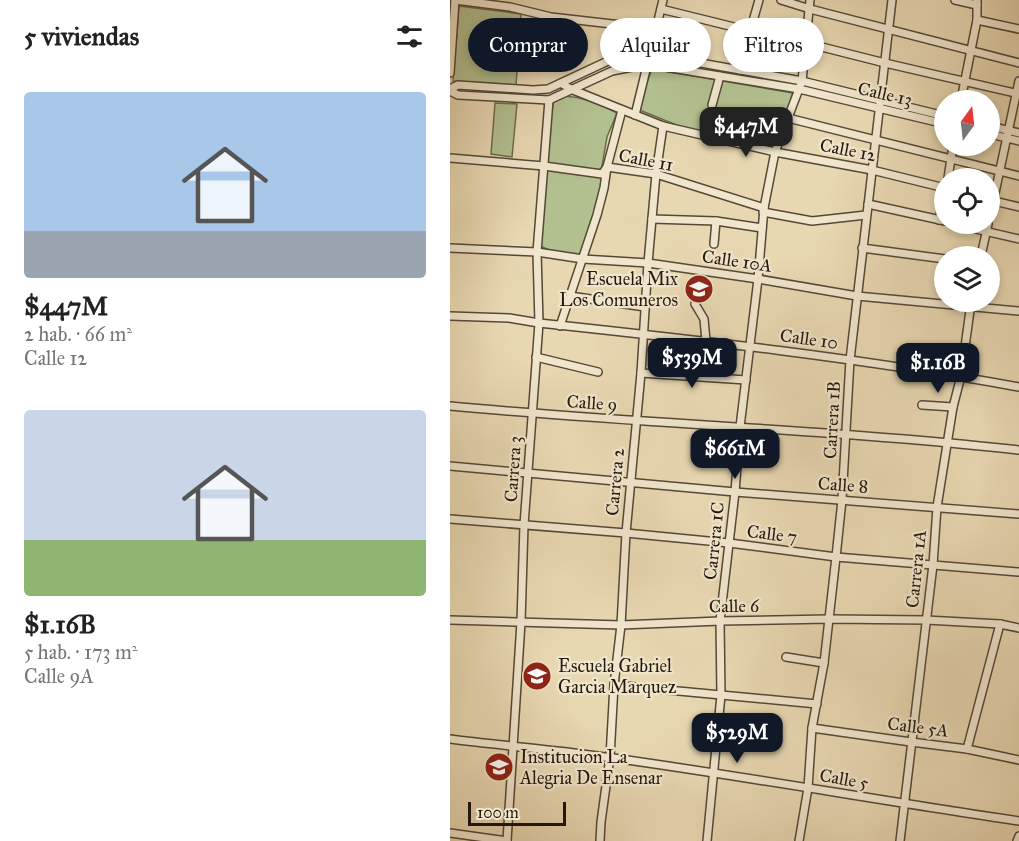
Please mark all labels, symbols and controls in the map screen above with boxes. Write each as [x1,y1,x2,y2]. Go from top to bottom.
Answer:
chip: Comprar [468,18,588,72]
chip: Alquilar [600,18,711,72]
chip: Filtros [723,18,824,72]
text: 5 viviendas [24,20,139,52]
icon: filters [393,20,426,53]
street label: Calle 13 [856,77,914,111]
north arrow [934,90,1000,156]
map controls [934,90,1000,312]
pin: $447M [704,107,788,158]
text: $447M [714,114,778,138]
icon: home [171,131,279,239]
street label: Calle 12 [818,134,878,166]
street label: Calle 11 [617,144,675,176]
button: locate [934,168,1000,234]
street label: Calle 10A [701,245,773,277]
button: layers [934,246,1000,312]
place label: Escuela Mix Los Comuneros [559,268,678,311]
school or university icon: Escuela Mix Los Comuneros [683,273,715,305]
text: $447M [24,290,108,322]
text: 2 hab. · 66 m² [24,322,132,346]
street label: Calle 10 [779,324,839,354]
pin: $539M [650,338,734,389]
pin: $1.16B [889,343,987,394]
text: $539M [662,345,722,369]
text: Calle 12 [24,346,87,370]
text: $1.16B [910,350,966,374]
street label: Carrera 1B [819,380,845,460]
street label: Calle 9 [566,390,618,416]
pin: $661M [693,429,777,480]
street label: Carrera 3 [500,435,526,503]
text: $661M [705,436,765,460]
street label: Carrera 2 [601,447,629,517]
icon: home [171,449,279,557]
street label: Calle 8 [817,472,869,498]
street label: Carrera 1C [699,501,729,581]
street label: Calle 7 [746,520,798,548]
street label: Carrera 1A [901,529,931,609]
street label: Calle 6 [709,595,760,617]
text: $1.16B [24,608,96,640]
text: 5 hab. · 173 m² [24,640,138,664]
place label: Escuela Gabriel Garcia Marquez [558,655,676,699]
school or university icon: Escuela Gabriel Garcia Marquez [521,660,553,692]
text: Calle 9A [24,664,94,688]
street label: Calle 5A [886,712,950,742]
pin: $529M [695,713,779,764]
text: $529M [706,720,768,744]
place label: Institucion La Alegria De Ensenar [519,746,663,790]
school or university icon: Institucion La Alegria De Ensenar [483,751,515,783]
street label: Calle 5 [818,764,871,794]
scale bar [468,799,566,826]
text: 100 m [477,803,519,822]

